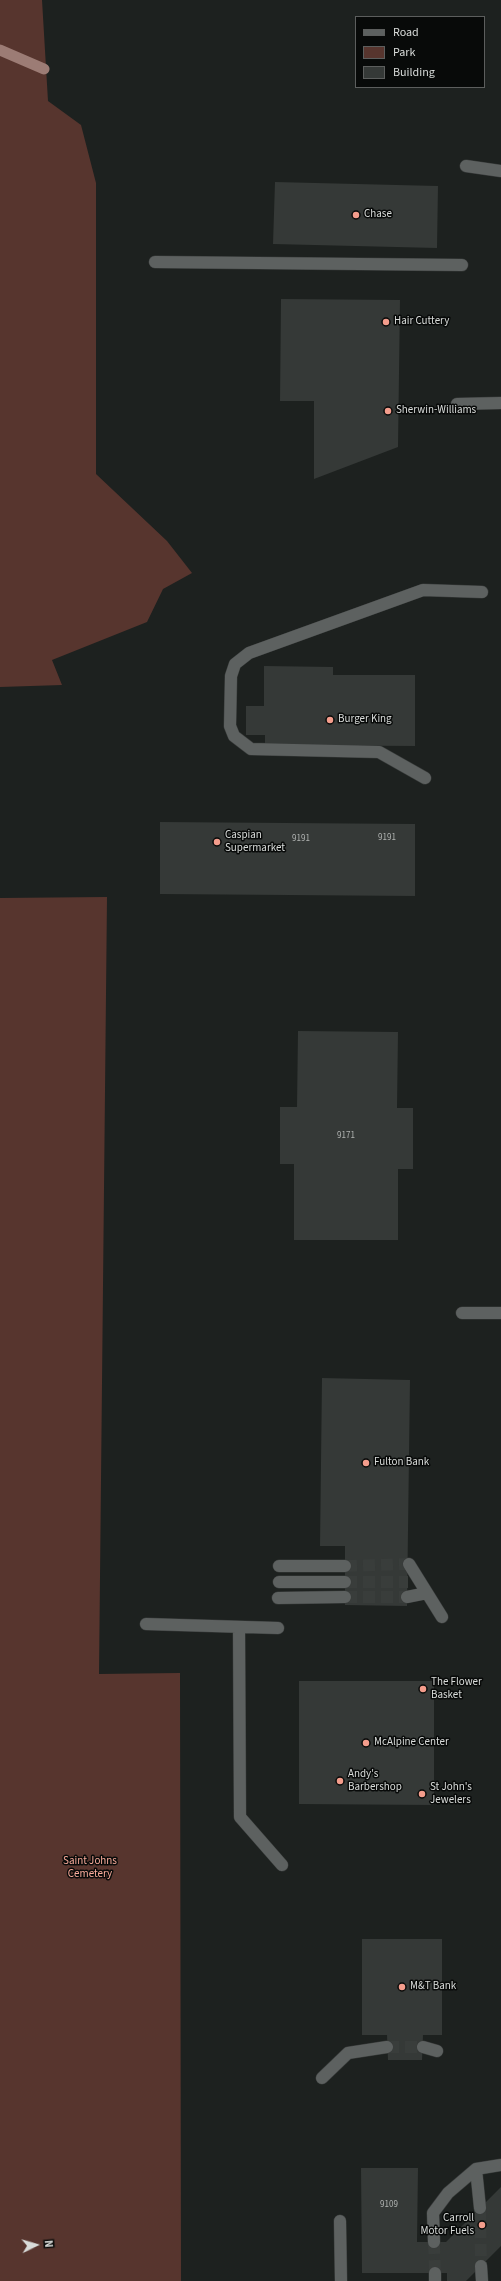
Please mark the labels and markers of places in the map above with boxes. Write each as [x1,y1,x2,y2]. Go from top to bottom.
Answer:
place label: Chase [364,208,392,222]
marker: Chase [351,210,361,220]
place label: Hair Cuttery [394,315,449,329]
marker: Hair Cuttery [381,317,391,327]
place label: Sherwin-Williams [396,404,476,418]
marker: Sherwin-Williams [383,406,393,416]
place label: Burger King [338,713,392,727]
marker: Burger King [325,715,335,725]
place label: Caspian Supermarket [225,829,285,855]
marker: Caspian Supermarket [212,837,222,847]
place label: Fulton Bank [374,1456,429,1470]
marker: Fulton Bank [361,1458,371,1468]
place label: The Flower Basket [431,1676,482,1702]
marker: The Flower Basket [418,1684,428,1694]
place label: McAlpine Center [374,1736,449,1750]
marker: McAlpine Center [361,1738,371,1748]
place label: Andy's Barbershop [348,1768,402,1794]
marker: Andy's Barbershop [335,1776,345,1786]
place label: St John's Jewelers [430,1781,472,1807]
marker: St John's Jewelers [417,1789,427,1799]
place label: M&T Bank [410,1980,456,1994]
marker: M&T Bank [397,1982,407,1992]
place label: Carroll Motor Fuels [421,2212,474,2238]
marker: Carroll Motor Fuels [477,2220,487,2230]

